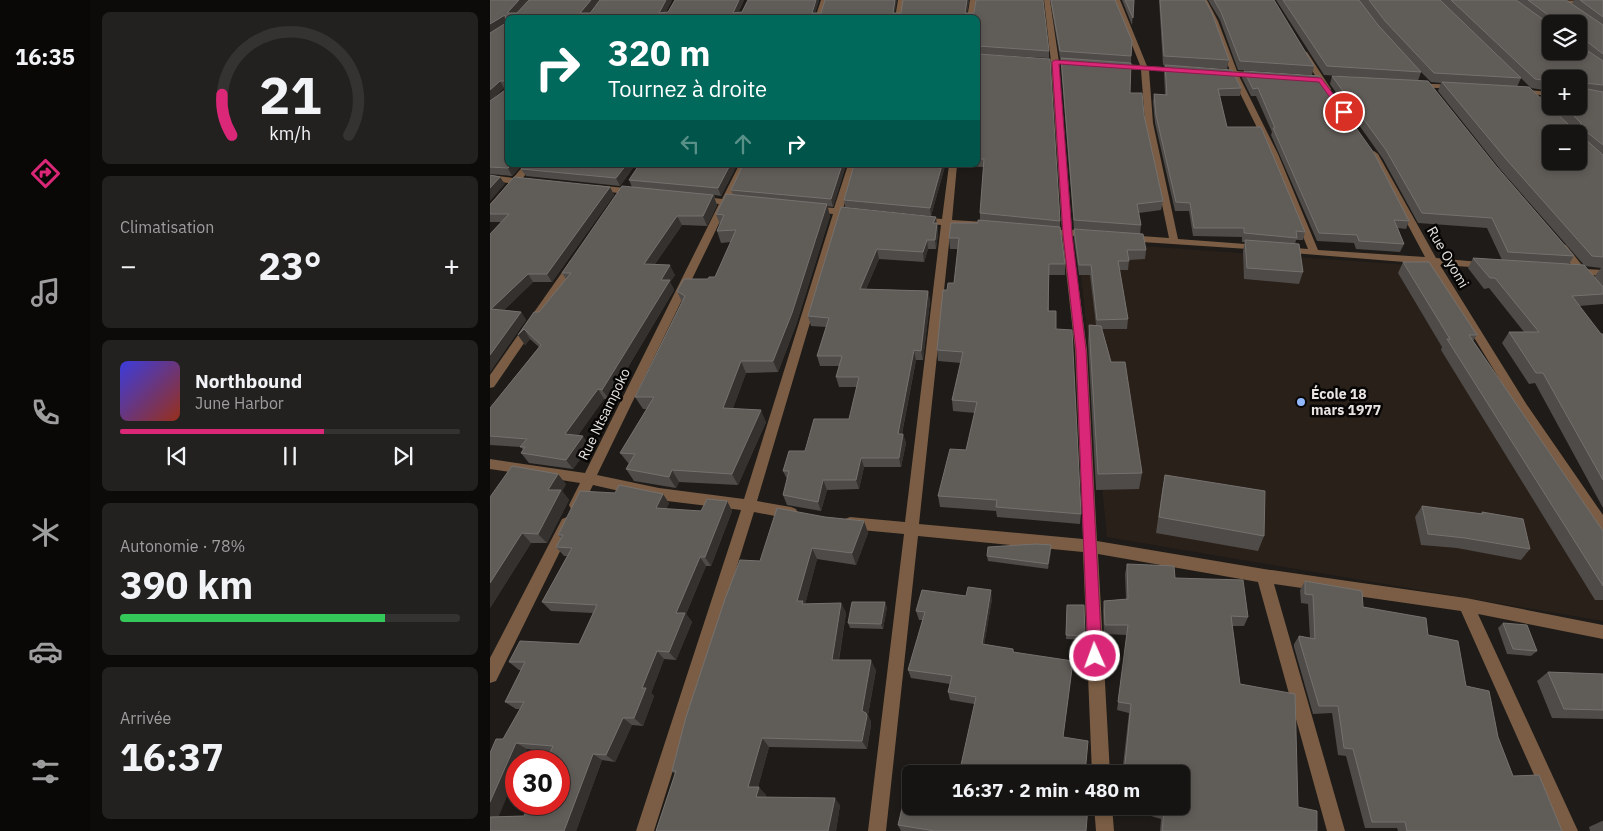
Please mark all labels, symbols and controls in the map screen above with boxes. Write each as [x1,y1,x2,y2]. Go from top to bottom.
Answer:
map controls [1542,15,1587,170]
button: layers [1542,15,1587,60]
text: 320 m [608,30,711,76]
icon: right [525,35,590,100]
text: 16:35 [15,42,75,71]
text: 21 [259,61,321,128]
button: + [1542,70,1587,115]
text: Tournez à droite [608,74,767,103]
pin [1323,91,1365,133]
icon: arrive [1330,98,1358,126]
text: km/h [269,122,311,145]
button: − [1542,125,1587,170]
icon: left [676,130,704,158]
icon: ahead [729,130,757,158]
icon: right [782,130,810,158]
icon: directions [28,156,63,191]
text: Climatisation [120,217,214,237]
street label: Rue Oyomi [1423,223,1473,291]
text: 23° [258,241,322,290]
text: − [120,247,137,284]
text: + [443,247,460,284]
icon: music [28,275,63,310]
street label: Rue Ntsampoko [574,365,634,463]
text: Northbound [195,369,302,393]
place label: École 18 mars 1977 [1311,384,1381,419]
text: June Harbor [195,393,284,413]
icon: phone [28,395,63,430]
marker: École 18 mars 1977 [1295,396,1307,408]
icon: previous [163,442,191,470]
icon: pause [276,442,304,470]
icon: next [389,442,417,470]
icon: climate [28,515,63,550]
text: Autonomie · 78% [120,536,245,556]
text: 390 km [120,560,253,609]
position arrow [1068,629,1120,681]
icon: car [28,634,63,669]
text: Arrivée [120,708,171,728]
text: 16:37 [120,732,224,781]
speed limit sign: 30 [505,750,570,815]
icon: filters [28,754,63,789]
text: 16:37 · 2 min · 480 m [952,778,1140,802]

